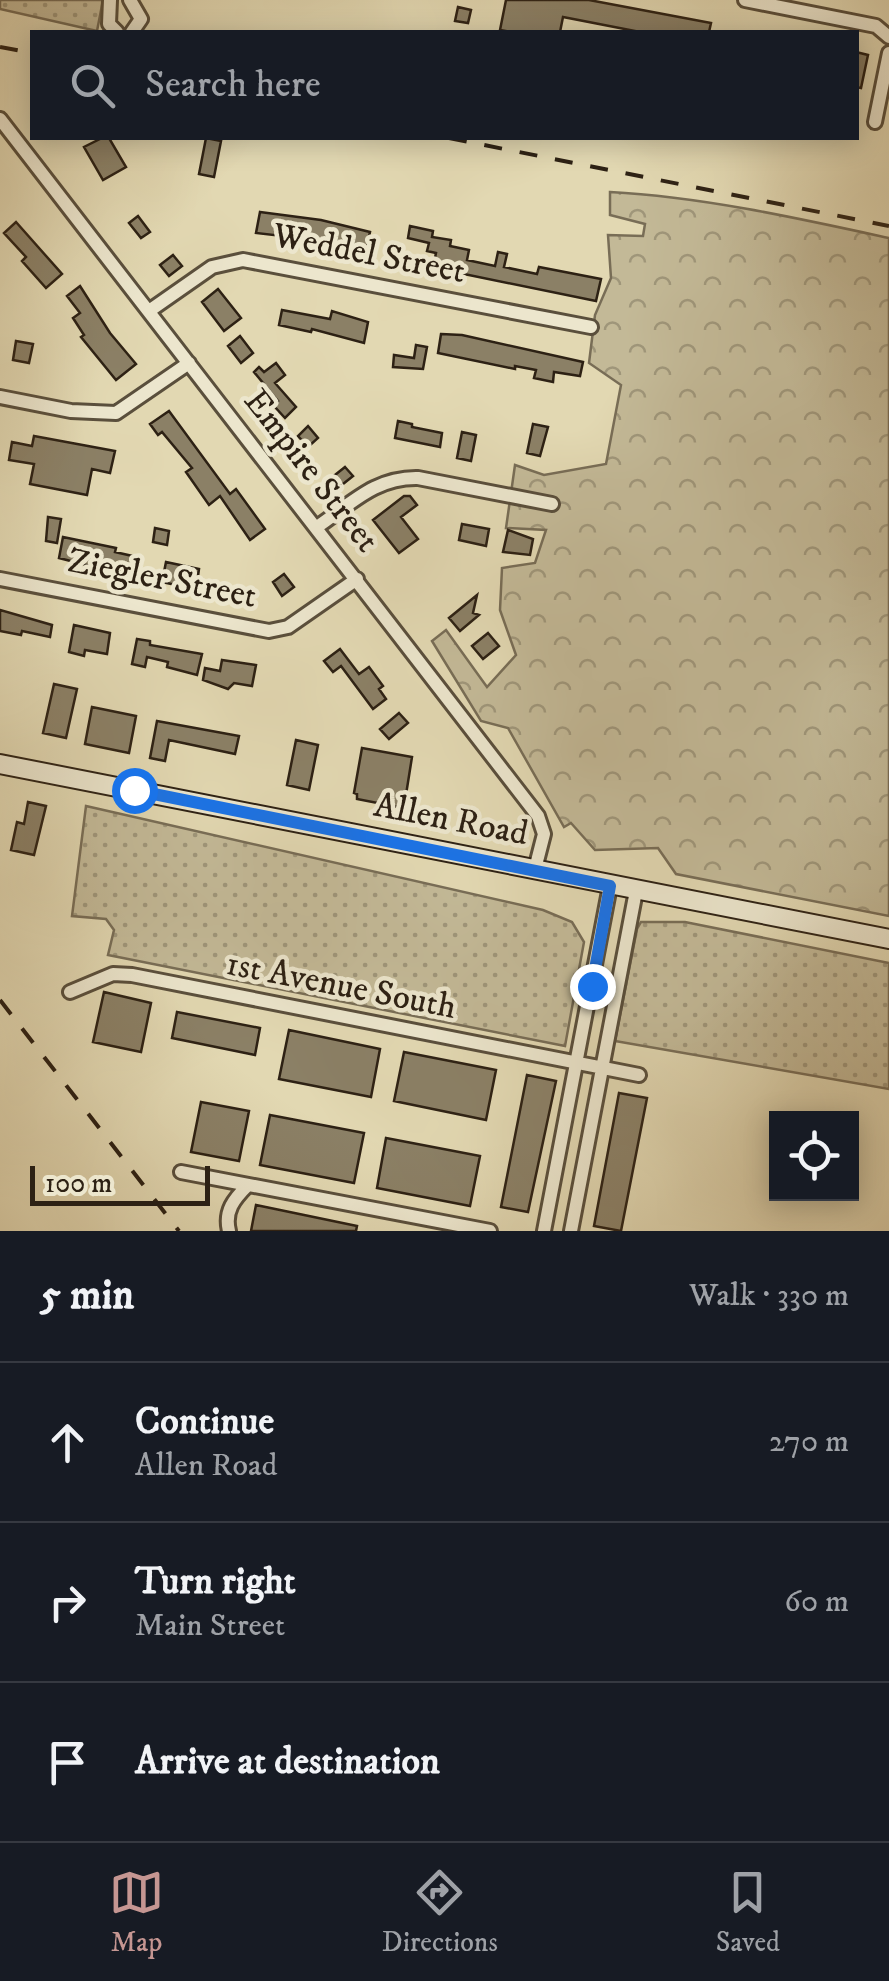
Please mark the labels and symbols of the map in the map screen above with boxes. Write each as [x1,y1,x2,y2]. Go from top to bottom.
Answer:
street label: Weddel Street [268,214,469,294]
street label: Empire Street [233,380,389,562]
street label: Ziegler Street [64,539,260,619]
route start [112,768,158,814]
street label: Allen Road [370,784,532,857]
street label: 1st Avenue South [222,942,460,1030]
route end [570,964,616,1010]
scale bar [30,1161,210,1206]

